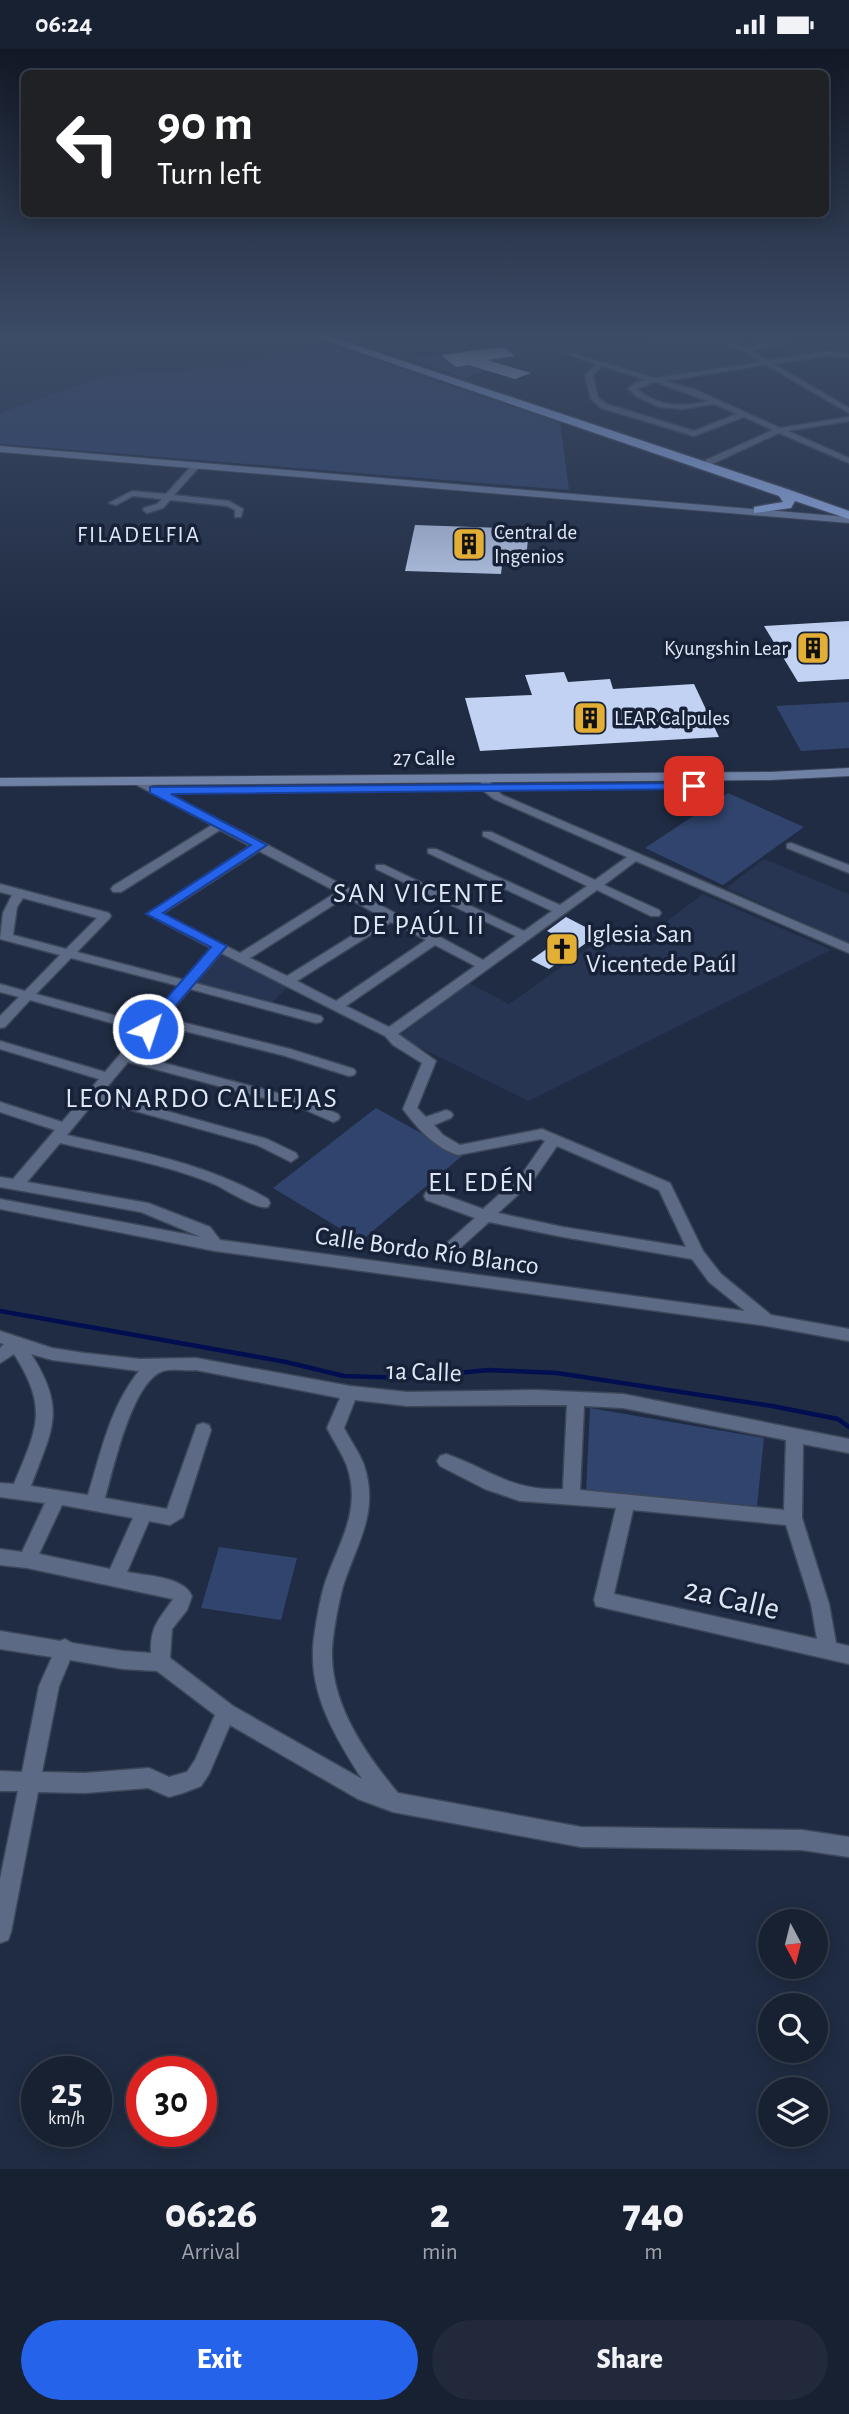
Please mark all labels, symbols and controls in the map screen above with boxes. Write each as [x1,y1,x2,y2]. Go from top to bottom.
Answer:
text: 06:24 [35,11,92,37]
icon: left [42,98,133,189]
text: 90 m [157,100,253,149]
text: Turn left [157,158,261,190]
place label: Central de Ingenios [494,522,577,567]
district label: FILADELFIA [77,524,201,547]
building icon: Central de Ingenios [450,525,488,563]
building icon: Kyungshin Lear [794,629,832,667]
place label: Kyungshin Lear [664,638,788,659]
building icon: LEAR Calpules [571,699,609,737]
place label: LEAR Calpules [614,708,730,729]
street label: 27 Calle [393,748,455,769]
pin [664,756,724,816]
icon: arrive [675,767,713,805]
district label: SAN VICENTE DE PAÚL II [333,880,505,940]
place label: Iglesia San Vicentede Paúl [586,921,737,977]
church icon: Iglesia San Vicentede Paúl [543,930,581,968]
position arrow [111,992,185,1066]
district label: LEONARDO CALLEJAS [65,1085,339,1113]
district label: EL EDÉN [428,1166,536,1197]
street label: Calle Bordo Río Blanco [313,1222,541,1280]
street label: 1a Calle [386,1358,462,1386]
street label: 2a Calle [681,1573,783,1625]
north arrow [758,1909,828,1979]
map controls [758,1909,828,2147]
button: search [758,1993,828,2063]
speed limit sign: 30 [126,2056,217,2147]
text: 25 [51,2075,82,2110]
button: layers [758,2077,828,2147]
text: km/h [48,2110,85,2128]
text: 06:26 [165,2193,257,2235]
text: 2 [430,2193,450,2235]
text: 740 [622,2193,684,2235]
text: Arrival [181,2241,241,2264]
text: min [422,2241,458,2264]
text: m [644,2241,663,2264]
button: Exit [21,2320,418,2400]
button: Share [432,2320,828,2400]

